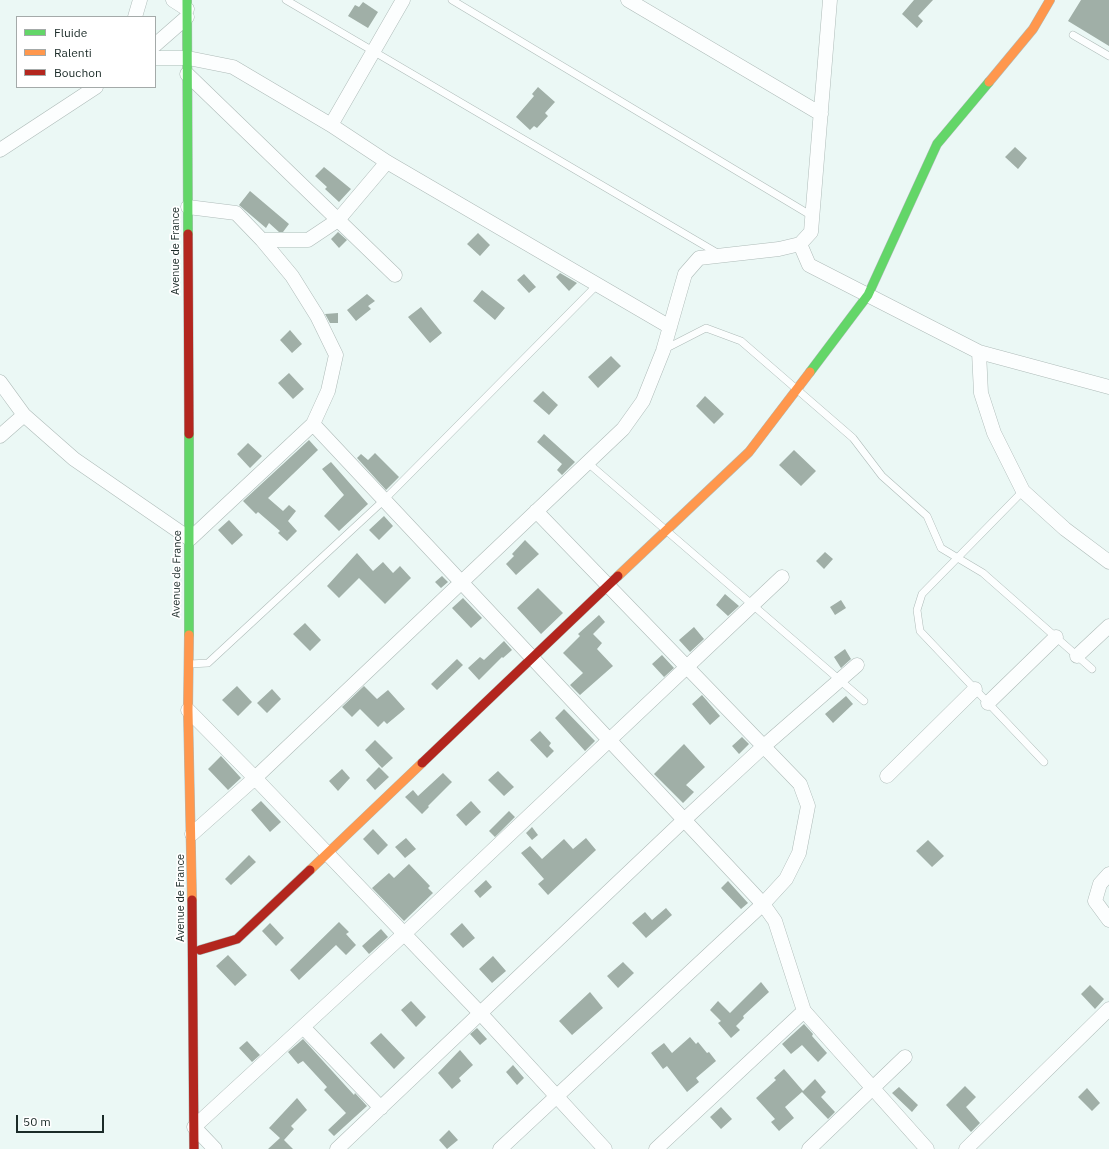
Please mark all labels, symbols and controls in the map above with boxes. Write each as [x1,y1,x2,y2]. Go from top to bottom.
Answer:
legend [16,16,156,88]
text: Fluide [54,25,87,40]
text: Ralenti [54,45,92,60]
text: Bouchon [54,65,102,80]
street label: Avenue de France [169,207,183,295]
street label: Avenue de France [170,530,184,618]
street label: Avenue de France [174,854,188,942]
scale bar [18,1107,106,1133]
text: 50 m [23,1114,51,1129]

